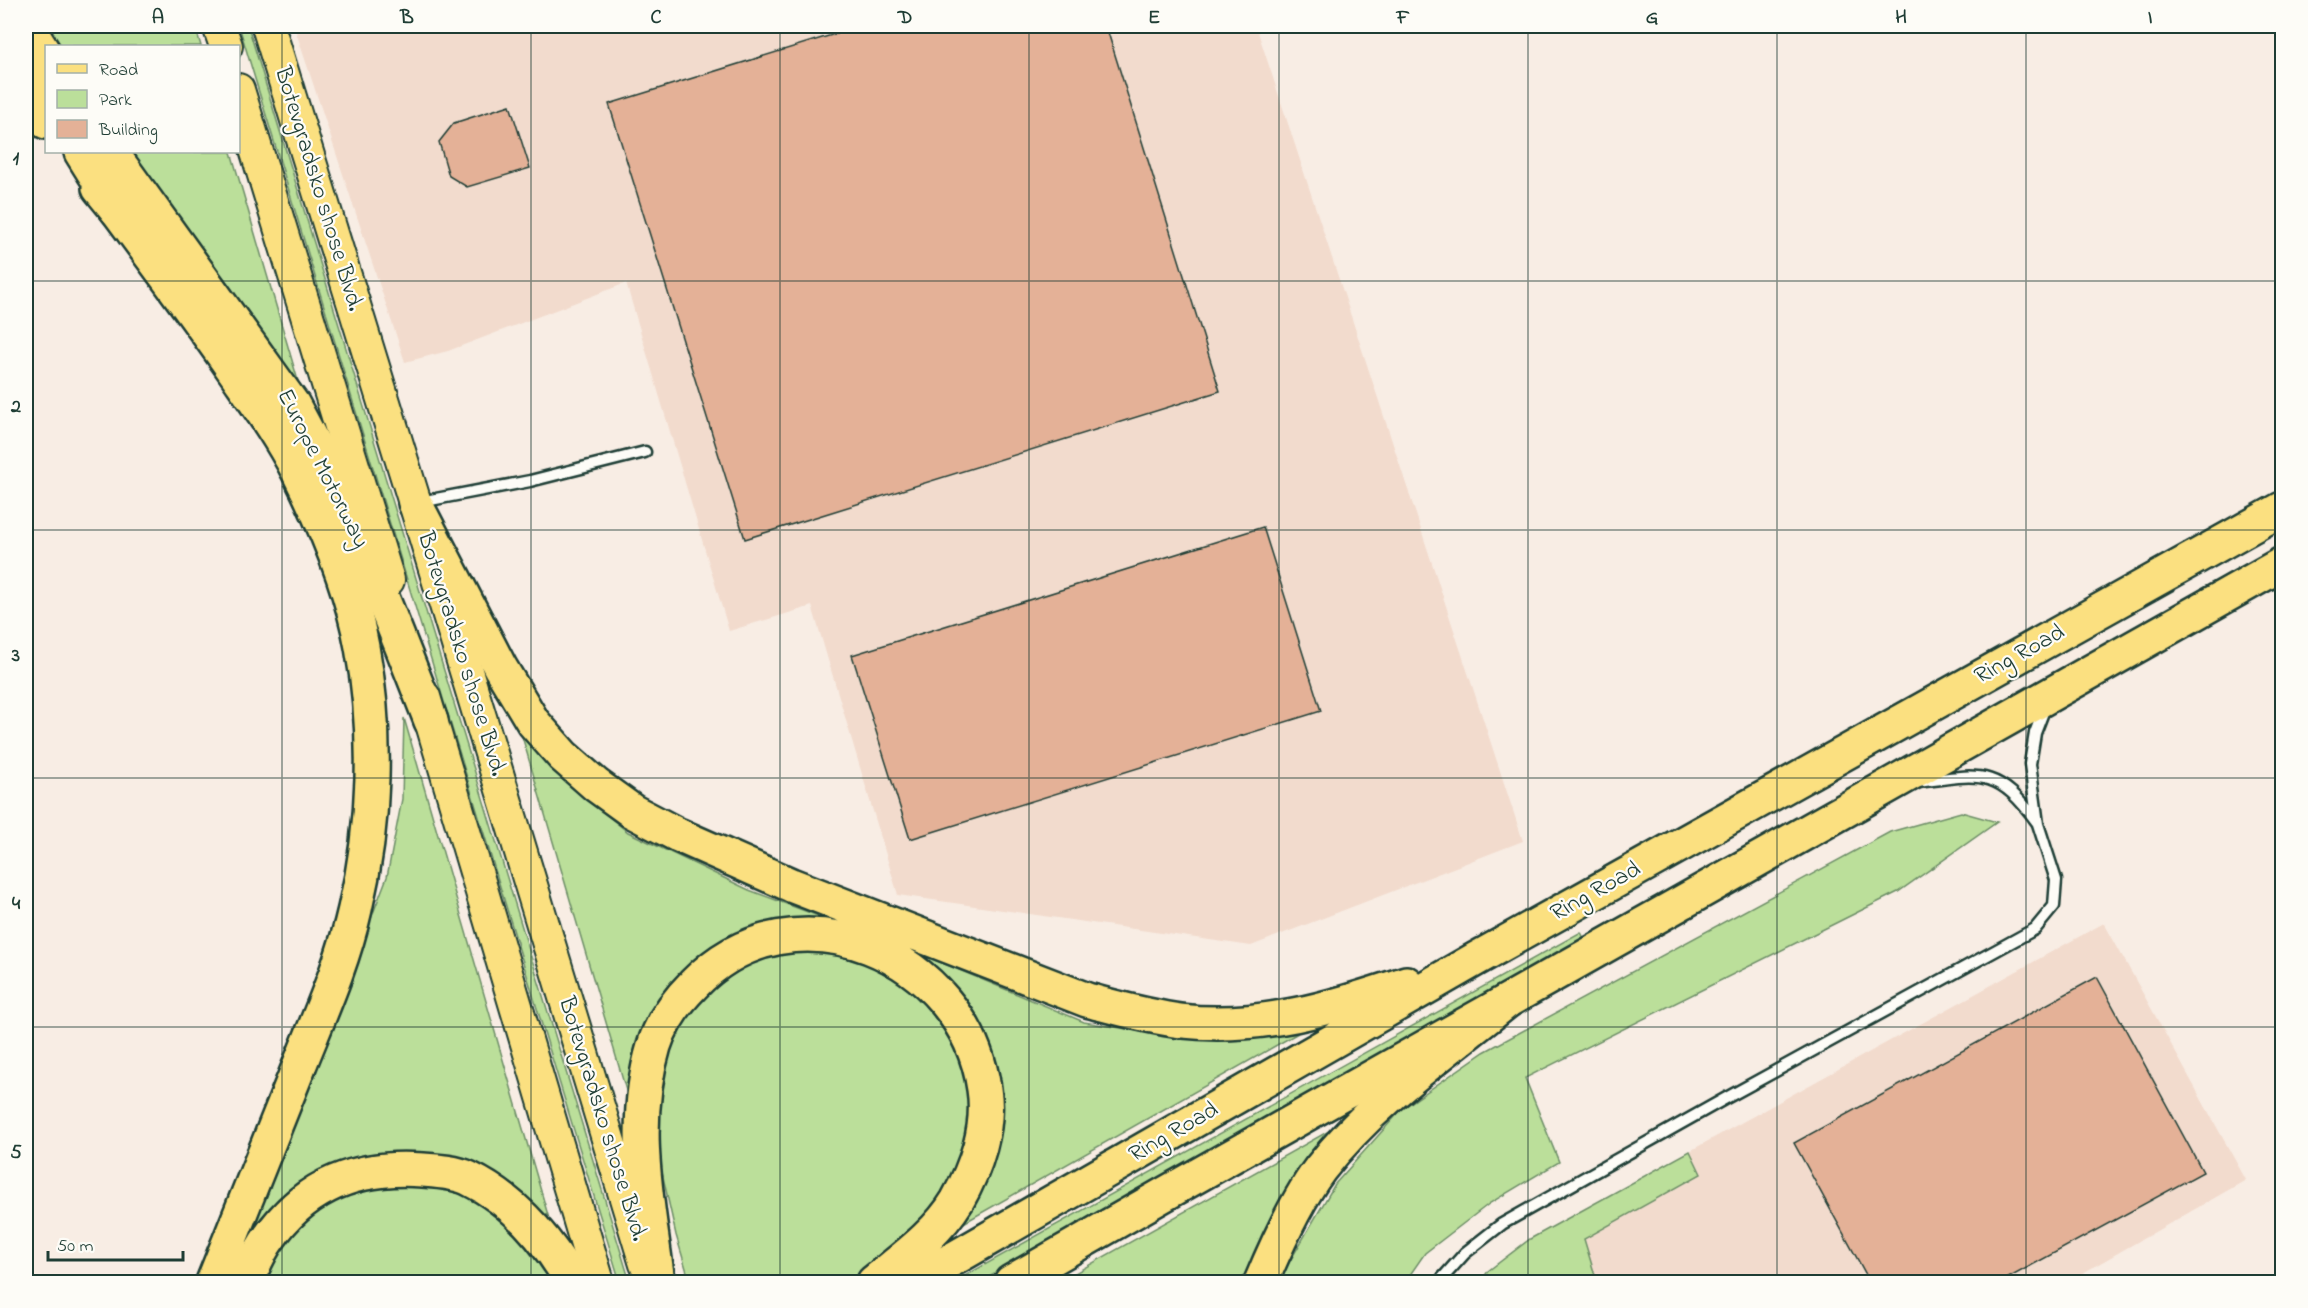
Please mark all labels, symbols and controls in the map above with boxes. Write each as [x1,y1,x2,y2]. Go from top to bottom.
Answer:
text: A [152,4,164,33]
text: B [399,4,414,33]
text: C [651,4,662,33]
text: D [897,4,912,33]
text: E [1148,4,1160,33]
text: F [1396,4,1410,33]
text: G [1646,4,1659,33]
text: H [1895,4,1907,33]
text: I [2148,4,2153,33]
legend [45,45,240,153]
text: Road [99,58,138,84]
street label: Botevgradsko shose Blvd. [264,61,372,316]
text: Park [99,88,132,114]
text: Building [98,118,158,145]
text: 1 [13,145,20,174]
street label: Europe Motorway [266,383,377,555]
text: 2 [10,393,21,422]
street label: Botevgradsko shose Blvd. [407,526,515,781]
street label: Ring Road [1968,616,2072,694]
text: 3 [11,642,20,671]
street label: Ring Road [1544,853,1648,931]
text: 4 [12,890,21,919]
street label: Botevgradsko shose Blvd. [548,991,656,1246]
street label: Ring Road [1123,1093,1226,1173]
text: 5 [10,1139,22,1168]
scale bar [48,1224,183,1262]
text: 50 m [57,1234,94,1260]

